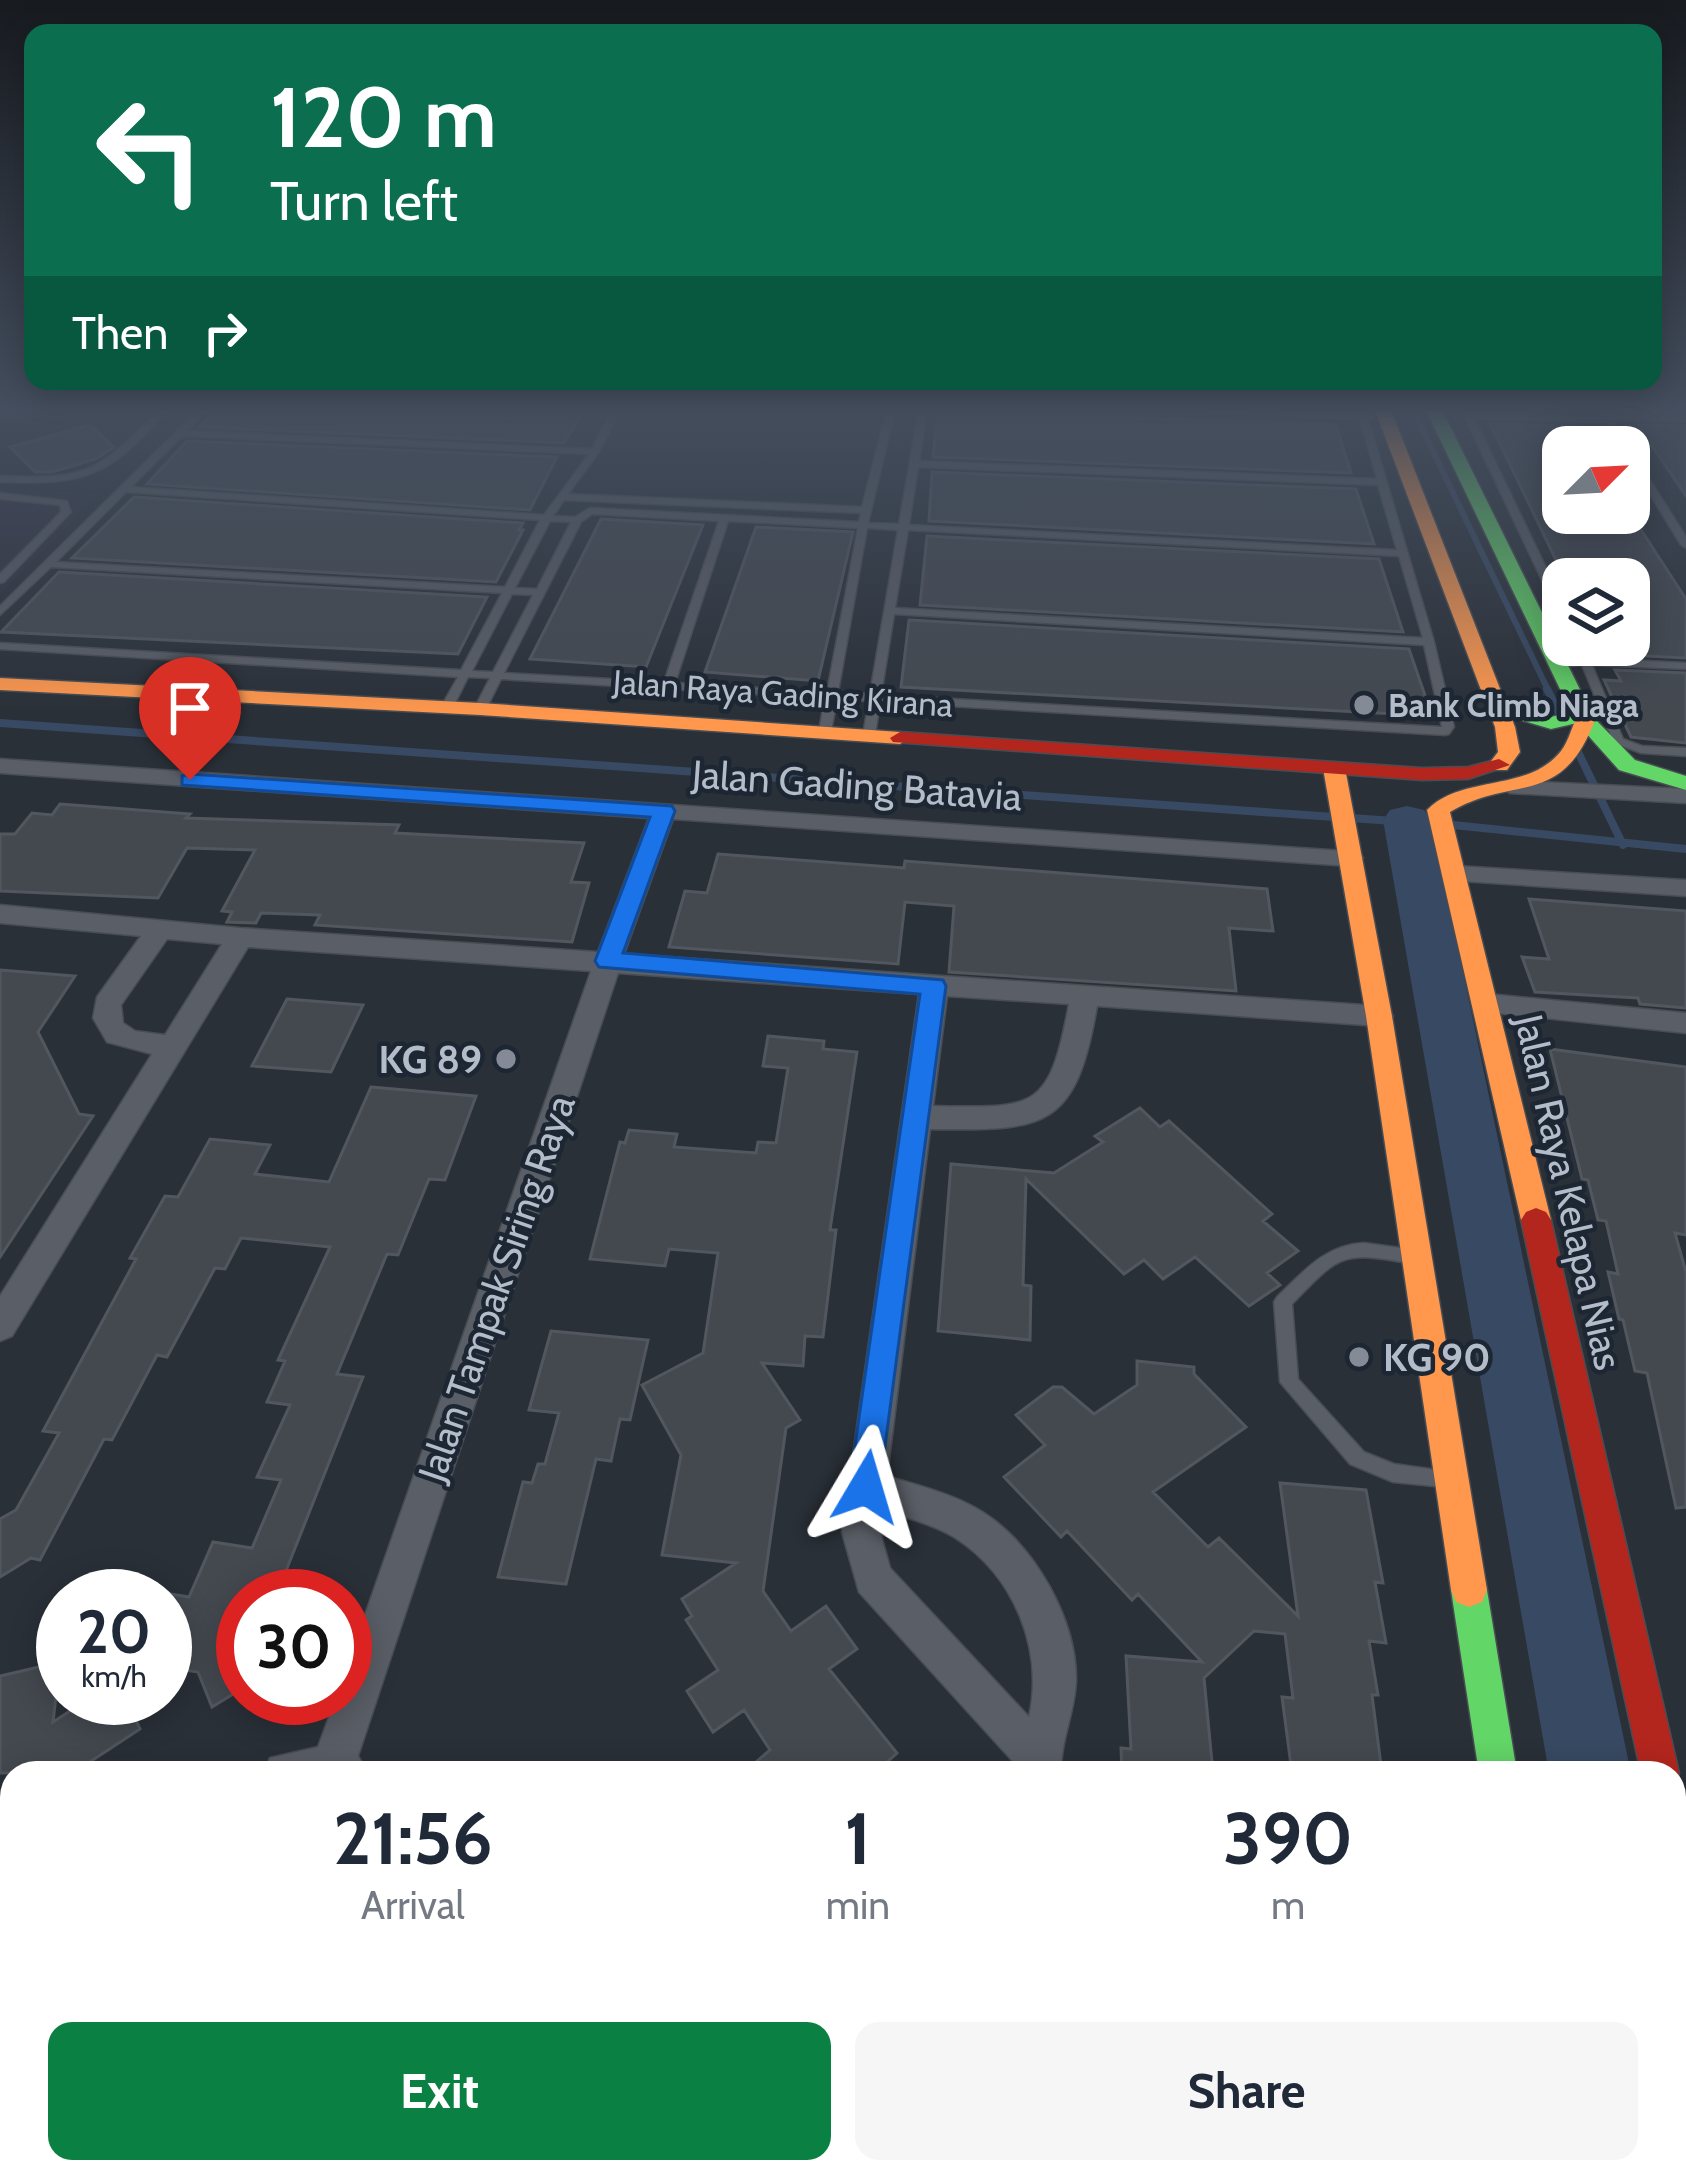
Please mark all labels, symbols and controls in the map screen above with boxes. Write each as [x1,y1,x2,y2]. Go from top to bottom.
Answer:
text: 120 m [270,66,497,168]
icon: left [72,72,228,228]
text: Turn left [270,168,458,234]
icon: right [192,300,258,366]
text: Then [72,306,168,360]
north arrow [1542,426,1650,534]
map controls [1542,426,1650,666]
button: layers [1542,558,1650,666]
pin [139,657,241,780]
street label: Jalan Raya Gading Kirana [611,661,954,725]
icon: arrive [157,675,223,741]
place label: Bank Climb Niaga [1388,685,1639,725]
marker: Bank Climb Niaga [1351,692,1377,718]
street label: Jalan Gading Batavia [689,749,1024,820]
street label: Jalan Raya Kelapa Nias [1505,1009,1633,1374]
place label: KG 89 [378,1035,482,1083]
marker: KG 89 [493,1046,519,1072]
street label: Jalan Tampak Siring Raya [407,1088,585,1489]
place label: KG 90 [1383,1333,1491,1381]
marker: KG 90 [1346,1344,1372,1370]
position arrow [803,1424,929,1550]
speed limit sign: 30 [216,1569,372,1725]
text: 20 [77,1595,151,1668]
text: km/h [81,1658,147,1695]
text: 21:56 [333,1795,493,1882]
text: 1 [845,1795,871,1882]
text: 390 [1223,1795,1353,1882]
text: Arrival [361,1881,465,1929]
text: min [826,1881,890,1929]
text: m [1271,1881,1305,1929]
button: Exit [48,2022,831,2160]
button: Share [855,2022,1638,2160]

